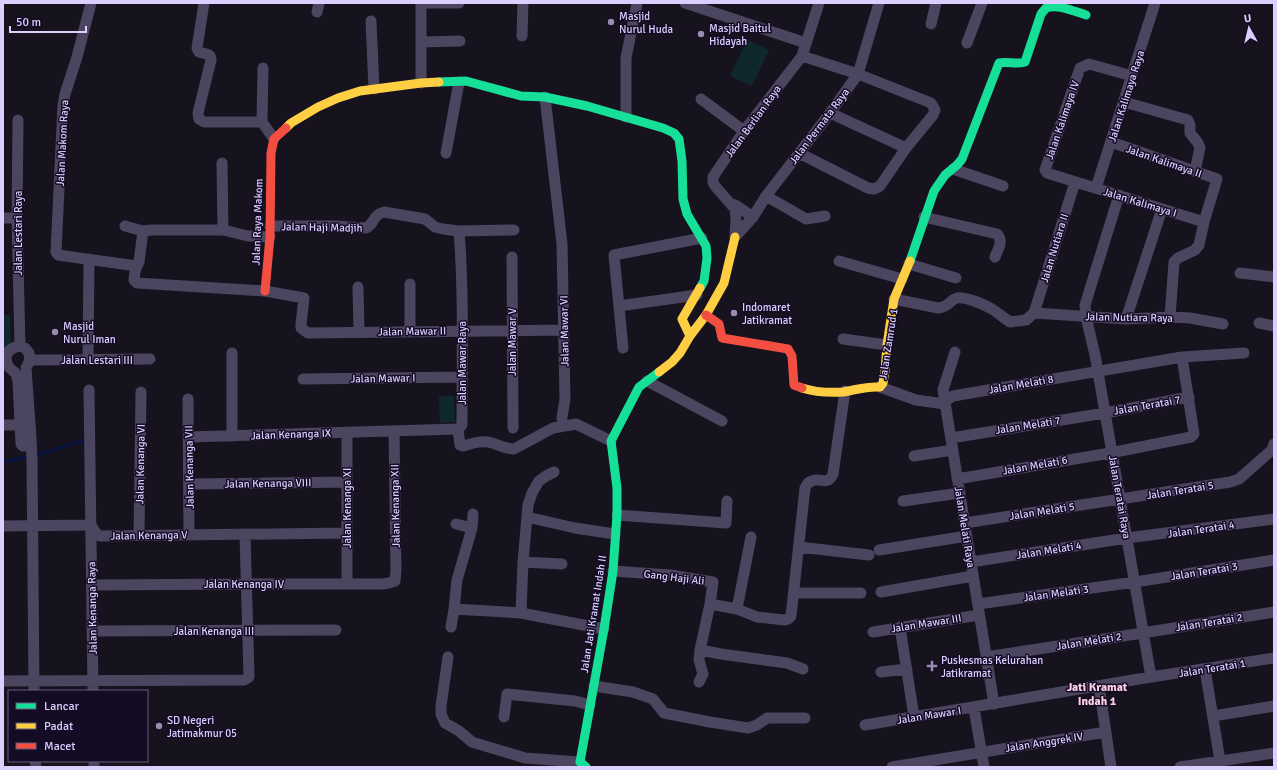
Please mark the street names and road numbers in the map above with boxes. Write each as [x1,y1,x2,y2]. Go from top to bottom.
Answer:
street label: Jalan Kalimaya Raya [1106,48,1148,144]
street label: Jalan Kalimaya IV [1043,78,1082,161]
street label: Jalan Berlian Raya [723,82,784,160]
street label: Jalan Permata Raya [787,85,852,167]
street label: Jalan Makom Raya [54,99,71,187]
street label: Jalan Kalimaya II [1124,142,1204,181]
street label: Jalan Raya Makom [249,178,266,266]
street label: Jalan Kalimaya I [1102,185,1178,220]
street label: Jalan Lestari Raya [12,190,25,275]
street label: Jalan Nutiara II [1038,212,1071,284]
street label: Jalan Haji Madjih [281,220,363,235]
street label: Jalan Mawar VI [557,295,572,367]
street label: Jalan Mawar V [506,307,519,376]
street label: Jalan Zamrud 1 [876,307,901,381]
street label: Jalan Nutiara Raya [1085,310,1173,325]
street label: Jalan Mawar Raya [456,320,469,405]
street label: Jalan Mawar II [378,324,446,339]
street label: Jalan Lestari III [61,354,133,367]
street label: Jalan Mawar I [350,371,416,386]
street label: Jalan Melati 8 [988,372,1055,397]
street label: Jalan Teratai 7 [1113,393,1182,418]
street label: Jalan Melati 7 [995,414,1062,437]
street label: Jalan Kenanga VI [133,424,148,504]
street label: Jalan Kenanga VII [182,425,197,509]
street label: Jalan Kenanga IX [251,427,332,442]
street label: Jalan Melati 6 [1002,453,1069,478]
street label: Jalan Teratai Raya [1106,454,1133,540]
street label: Jalan Kenanga XII [388,464,403,548]
street label: Jalan Kenanga XI [341,468,354,548]
street label: Jalan Kenanga VIII [225,476,311,491]
street label: Jalan Teratai 5 [1146,479,1215,502]
street label: Jalan Melati Raya [952,485,977,569]
street label: Jalan Melati 5 [1009,500,1076,523]
street label: Jalan Teratai 4 [1167,518,1236,541]
street label: Jalan Kenanga V [110,528,188,543]
street label: Jalan Melati 4 [1016,539,1083,562]
street label: Jalan Jati Kramat Indah II [578,554,609,674]
street label: Jalan Teratai 3 [1170,560,1239,583]
street label: Jalan Kenanga Raya [85,561,100,655]
street label: Gang Haji Ali [643,567,705,588]
street label: Jalan Kenanga IV [204,578,285,591]
street label: Jalan Melati 3 [1023,582,1090,605]
street label: Jalan Mawar III [890,611,962,635]
street label: Jalan Teratai 2 [1175,611,1244,634]
street label: Jalan Kenanga III [174,625,254,638]
street label: Jalan Melati 2 [1056,630,1123,653]
street label: Jalan Teratai 1 [1178,657,1247,680]
street label: Jalan Mawar I [896,704,962,727]
street label: Jalan Anggrek IV [1004,730,1085,755]

